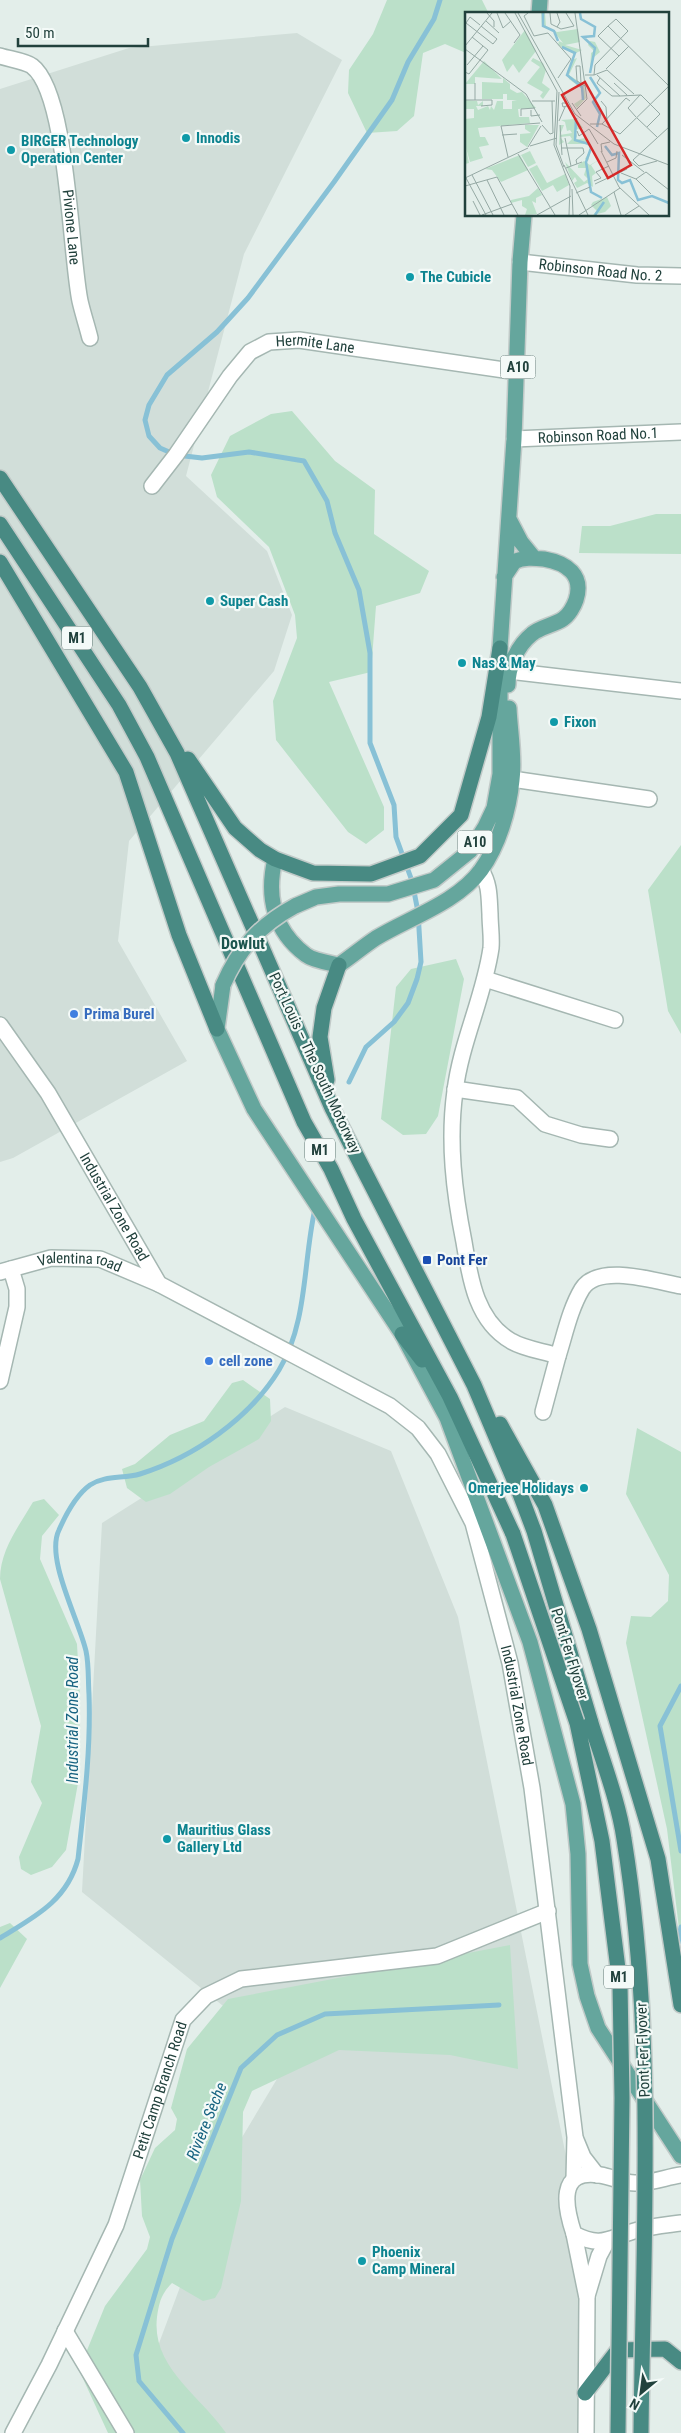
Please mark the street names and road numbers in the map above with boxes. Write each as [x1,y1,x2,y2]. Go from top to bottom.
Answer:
street label: Pivione Lane [58,189,84,266]
street label: Robinson Road No. 2 [538,255,662,285]
street label: Hermite Lane [275,331,356,357]
road number: A10 [500,356,536,378]
street label: Robinson Road No.1 [537,424,659,447]
road number: M1 [62,626,92,650]
road number: A10 [458,830,492,854]
street label: Port Louis – The South Motorway [265,970,365,1156]
road number: M1 [305,1138,335,1162]
street label: Industrial Zone Road [76,1150,153,1264]
street label: Valentina road [35,1249,125,1276]
street label: Pont Fer Flyover [547,1606,593,1703]
street label: Industrial Zone Road [497,1643,537,1767]
road number: M1 [604,1965,634,1988]
street label: Pont Fer Flyover [632,2002,654,2098]
street label: Petit Camp Branch Road [129,2019,191,2161]

